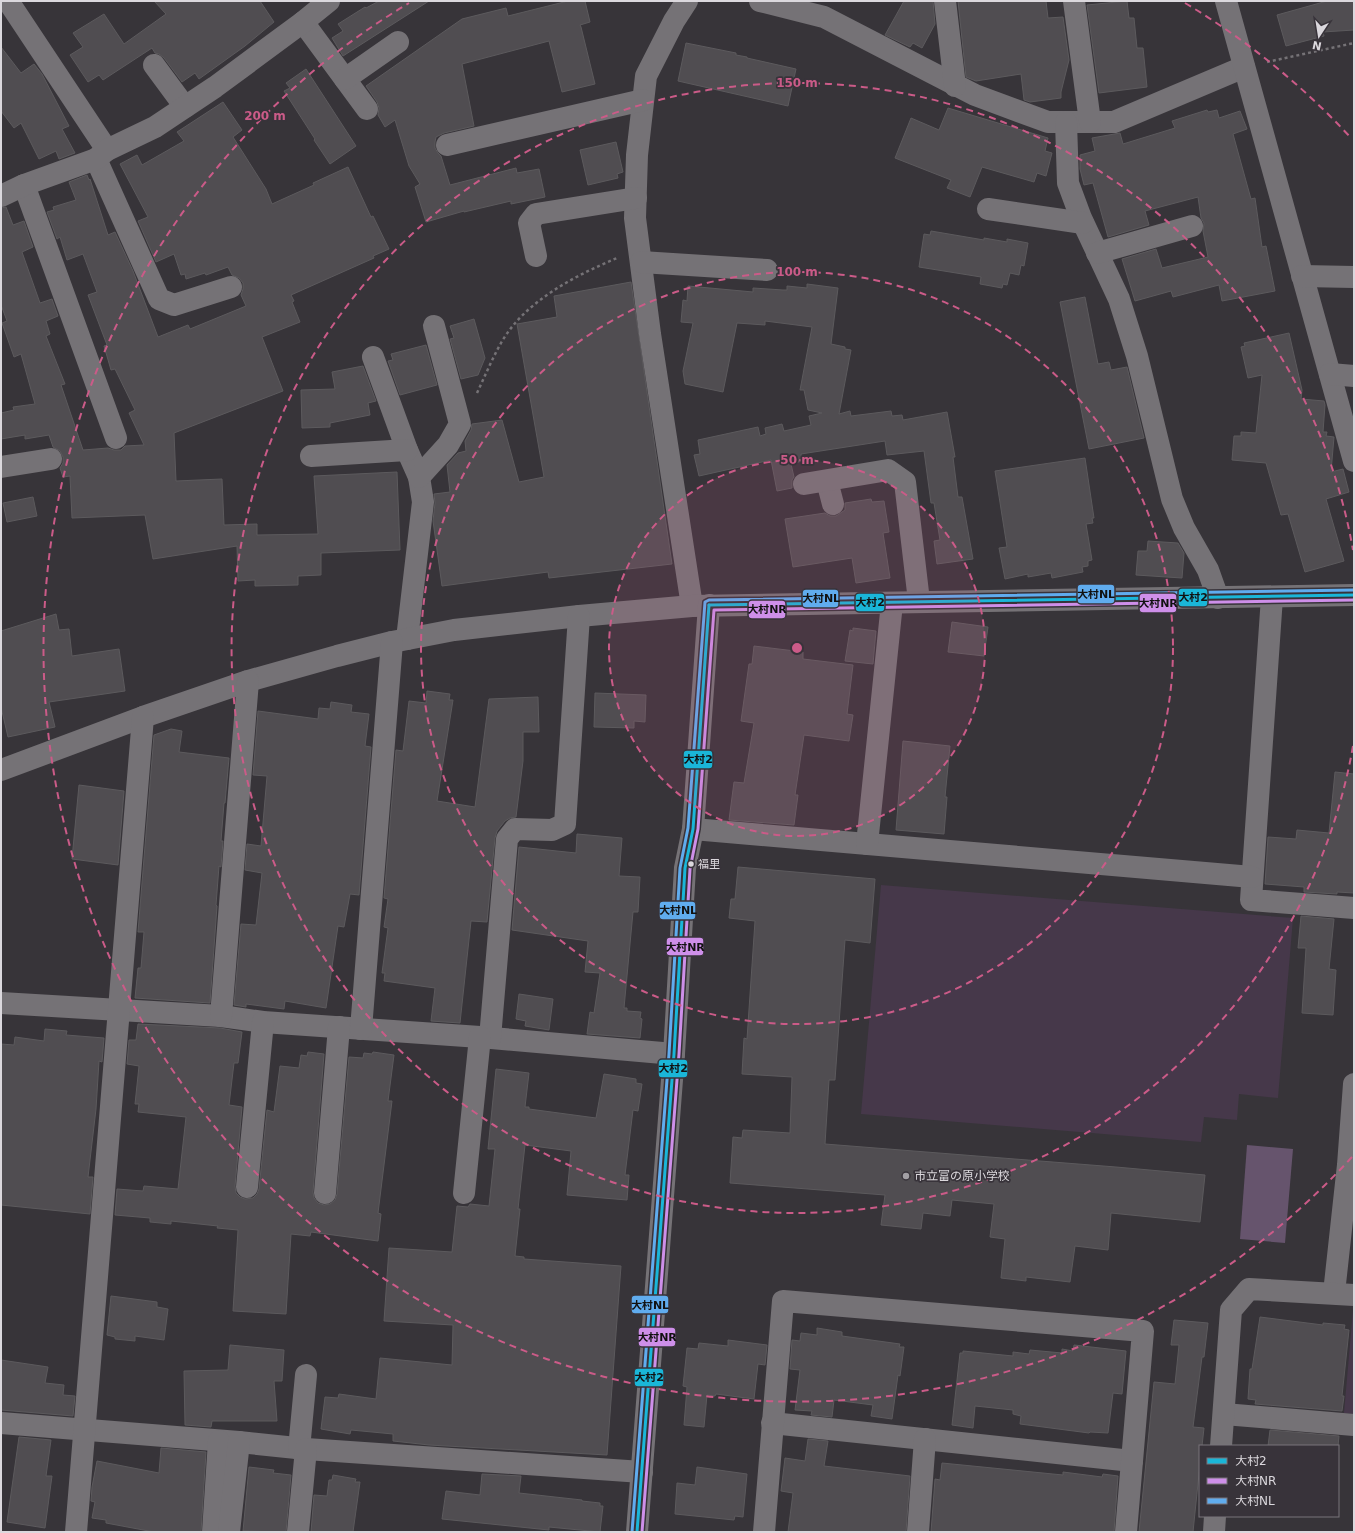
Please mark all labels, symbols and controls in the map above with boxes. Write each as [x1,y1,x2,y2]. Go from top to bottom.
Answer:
north arrow [1299,16,1339,56]
text: N [1311,38,1323,53]
text: 150 m [776,76,818,90]
text: 200 m [244,109,286,123]
text: 100 m [776,265,818,279]
text: 50 m [780,453,814,467]
line badge: 大村NL [1077,584,1115,604]
text: 大村NL [1077,588,1115,601]
line badge: 大村2 [1178,588,1208,607]
line badge: 大村NL [802,589,839,608]
text: 大村2 [1178,591,1208,604]
text: 大村NL [802,592,840,605]
line badge: 大村2 [855,593,885,612]
line badge: 大村NR [1139,593,1177,613]
text: 大村2 [855,596,885,609]
text: 大村NR [1138,597,1178,610]
line badge: 大村NR [748,600,786,619]
text: 大村NR [747,603,787,616]
centre of rings [790,641,804,655]
line badge: 大村2 [683,750,713,769]
text: 大村2 [683,753,713,766]
place label: 福里 [698,858,720,871]
marker: 福里 [686,859,696,869]
line badge: 大村NL [659,901,696,920]
text: 大村NL [659,904,697,917]
line badge: 大村NR [666,937,704,956]
text: 大村NR [665,941,705,954]
line badge: 大村2 [658,1059,688,1078]
text: 大村2 [658,1062,688,1075]
place label: 市立富の原小学校 [914,1169,1010,1183]
marker: 市立富の原小学校 [901,1171,911,1181]
line badge: 大村NL [631,1295,669,1314]
text: 大村NL [631,1299,669,1312]
line badge: 大村NR [638,1327,676,1347]
text: 大村NR [637,1331,677,1344]
line badge: 大村2 [634,1368,664,1387]
text: 大村2 [634,1371,664,1384]
legend [1199,1445,1339,1517]
text: 大村2 [1235,1454,1267,1468]
text: 大村NR [1235,1474,1276,1488]
text: 大村NL [1235,1494,1275,1508]

